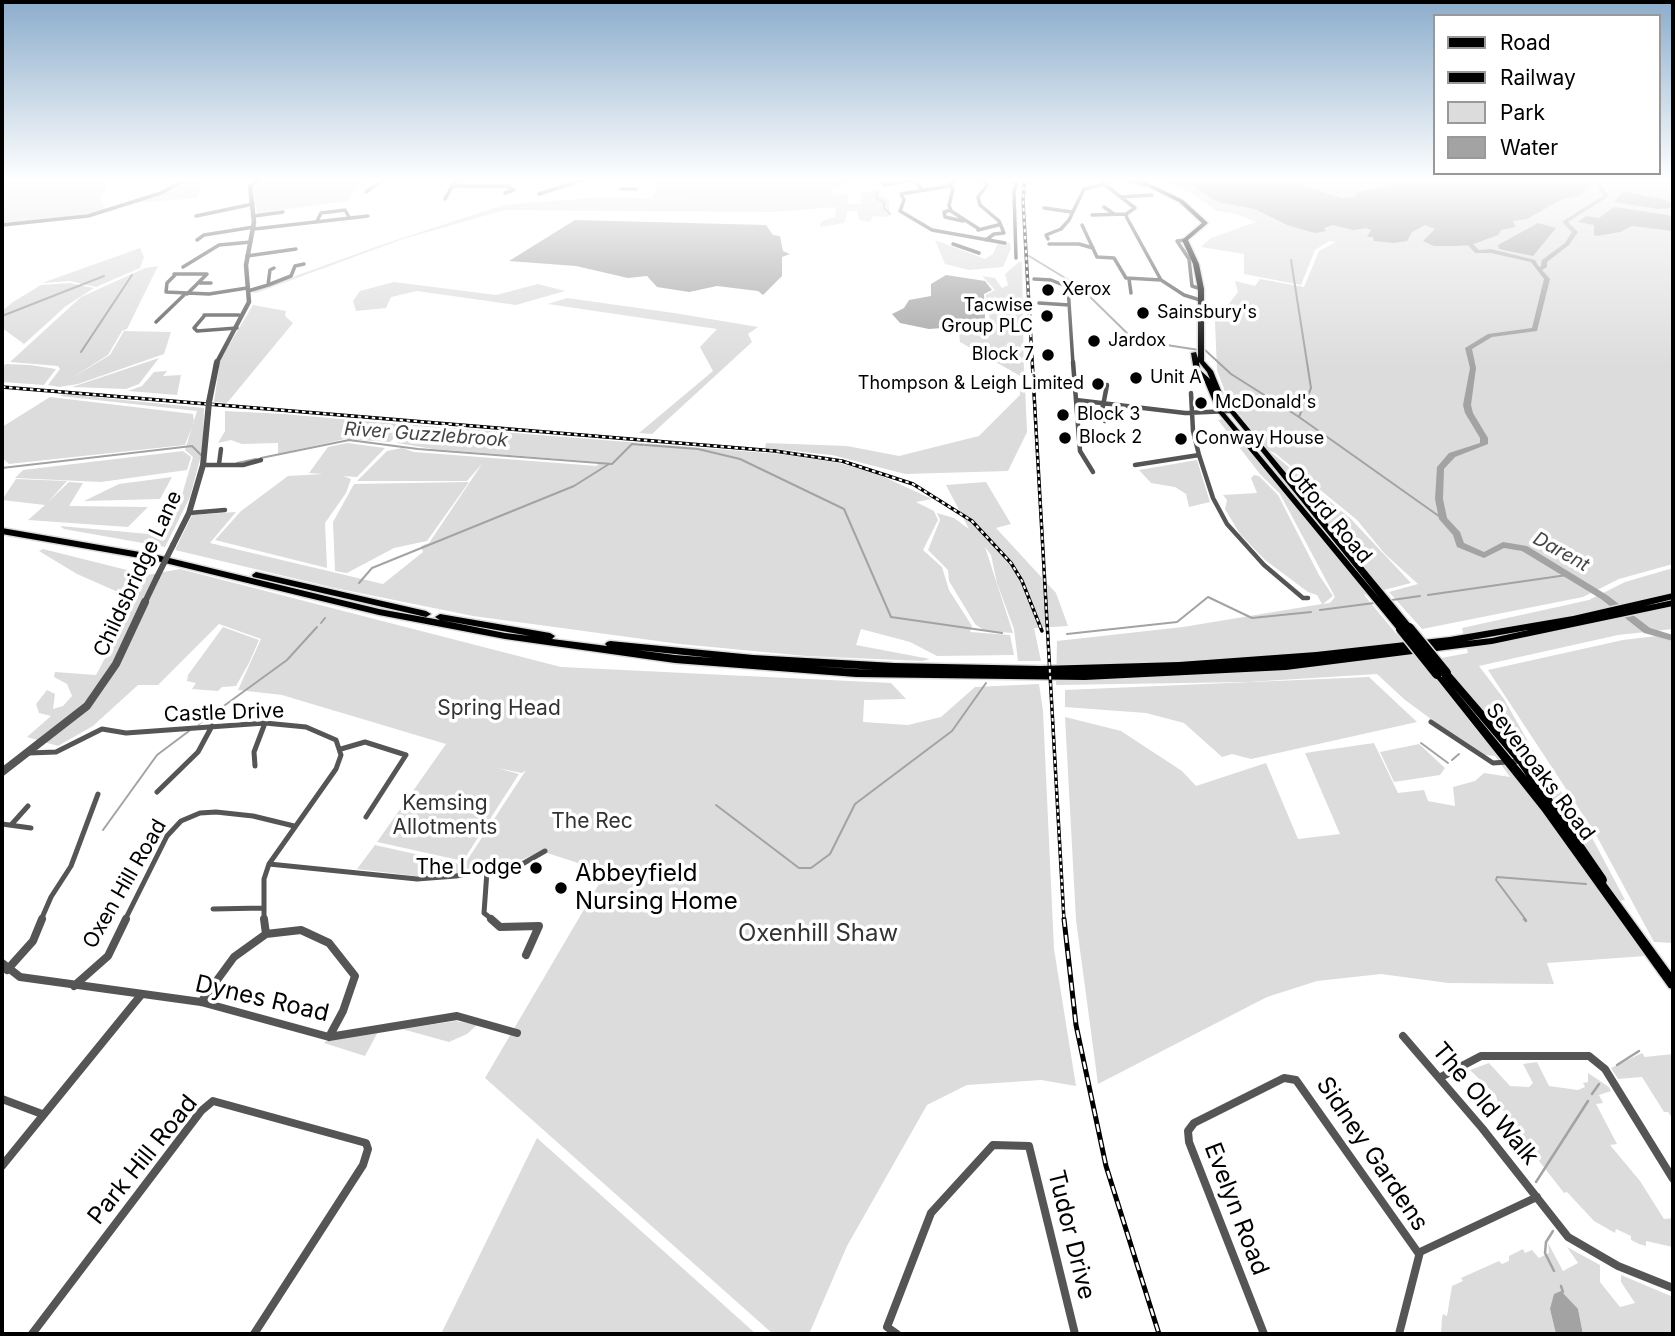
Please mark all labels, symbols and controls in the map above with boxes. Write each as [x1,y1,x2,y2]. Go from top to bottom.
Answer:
legend [1434,14,1661,175]
text: Road [1500,30,1551,55]
text: Railway [1500,65,1576,90]
text: Park [1500,100,1545,125]
text: Water [1500,135,1558,160]
place label: Xerox [1062,279,1111,301]
marker: Xerox [1040,282,1056,298]
place label: Tacwise Group PLC [941,295,1033,338]
place label: Sainsbury's [1157,302,1257,324]
marker: Sainsbury's [1135,305,1151,321]
marker: Tacwise Group PLC [1039,308,1055,324]
place label: Jardox [1108,330,1166,352]
marker: Jardox [1086,333,1102,349]
place label: Block 7 [972,344,1034,366]
marker: Block 7 [1040,347,1056,363]
place label: Unit A [1150,367,1202,389]
marker: Unit A [1128,370,1144,386]
place label: Thompson & Leigh Limited [858,373,1084,395]
marker: Thompson & Leigh Limited [1090,376,1106,392]
place label: McDonald's [1215,392,1316,414]
marker: McDonald's [1193,395,1209,411]
place label: Block 3 [1077,404,1140,426]
marker: Block 3 [1055,407,1071,423]
water label: River Guzzlebrook [343,418,509,452]
place label: Block 2 [1079,427,1142,449]
place label: Conway House [1195,428,1324,450]
marker: Block 2 [1057,430,1073,446]
marker: Conway House [1173,431,1189,447]
street label: Otford Road [1281,461,1377,569]
street label: Childsbridge Lane [88,487,188,661]
water label: Darent [1529,527,1593,577]
park label: Spring Head [437,696,561,722]
street label: Castle Drive [163,698,285,728]
street label: Sevenoaks Road [1480,698,1600,846]
park label: Kemsing Allotments [393,791,497,841]
park label: The Rec [551,809,633,835]
street label: Oxen Hill Road [78,815,172,953]
place label: The Lodge [415,855,522,881]
marker: The Lodge [528,860,544,876]
place label: Abbeyfield Nursing Home [575,860,738,916]
marker: Abbeyfield Nursing Home [553,880,569,896]
park label: Oxenhill Shaw [738,920,898,948]
street label: Dynes Road [192,970,332,1028]
street label: The Old Walk [1425,1037,1545,1171]
street label: Sidney Gardens [1310,1072,1434,1236]
street label: Park Hill Road [82,1090,204,1230]
street label: Evelyn Road [1198,1139,1274,1279]
street label: Tudor Drive [1041,1167,1101,1303]

